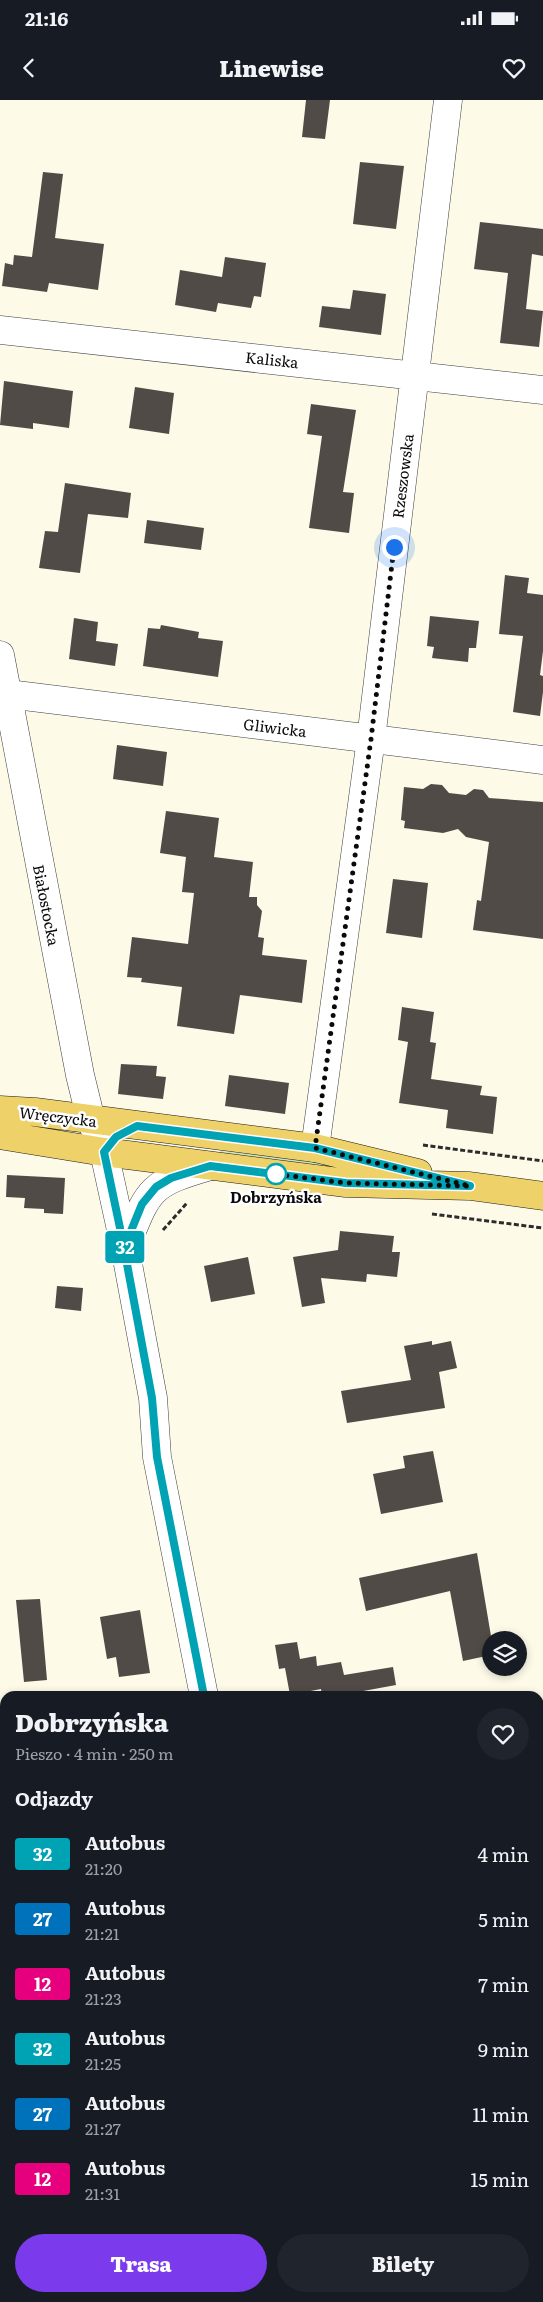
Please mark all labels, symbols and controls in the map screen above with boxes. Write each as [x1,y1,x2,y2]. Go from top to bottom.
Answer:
text: 21:16 [25,4,68,32]
text: Linewise [219,51,324,84]
icon: back [15,54,43,82]
icon: heart [500,54,528,82]
street label: Kaliska [244,345,301,373]
street label: Rzeszowska [385,431,419,520]
your location [382,535,407,560]
street label: Gliwicka [242,712,309,742]
street label: Białostocka [28,862,66,949]
street label: Wręczycka [18,1100,99,1132]
marker: Dobrzyńska [265,1163,287,1185]
place label: Dobrzyńska [230,1185,322,1208]
line badge: 32 [102,1231,148,1263]
text: 32 [115,1233,135,1260]
map controls [482,1631,527,1676]
button: layers [482,1631,527,1676]
text: Dobrzyńska [15,1704,168,1739]
button: heart [477,1708,529,1760]
text: Pieszo · 4 min · 250 m [15,1741,173,1765]
text: Odjazdy [15,1784,93,1812]
text: Autobus [85,1828,165,1856]
text: 32 [33,1840,52,1867]
text: 4 min [477,1840,529,1868]
text: 21:20 [85,1856,122,1880]
text: Autobus [85,1893,165,1921]
text: 27 [33,1905,52,1932]
text: 5 min [478,1905,529,1933]
text: 21:21 [85,1921,119,1945]
text: Autobus [85,1958,165,1986]
text: 12 [34,1970,51,1997]
text: 7 min [478,1970,529,1998]
text: 21:23 [85,1986,122,2010]
text: Autobus [85,2023,165,2051]
text: 32 [33,2035,52,2062]
text: 9 min [478,2035,529,2063]
text: 21:25 [85,2051,121,2075]
text: Autobus [85,2088,165,2116]
text: 27 [33,2100,52,2127]
text: 11 min [472,2100,529,2128]
text: 21:27 [85,2116,121,2140]
text: Autobus [85,2153,165,2181]
text: 12 [34,2165,51,2192]
text: 15 min [470,2165,529,2193]
text: 21:31 [85,2181,120,2205]
button: Trasa [15,2234,267,2292]
button: Bilety [277,2234,529,2292]

